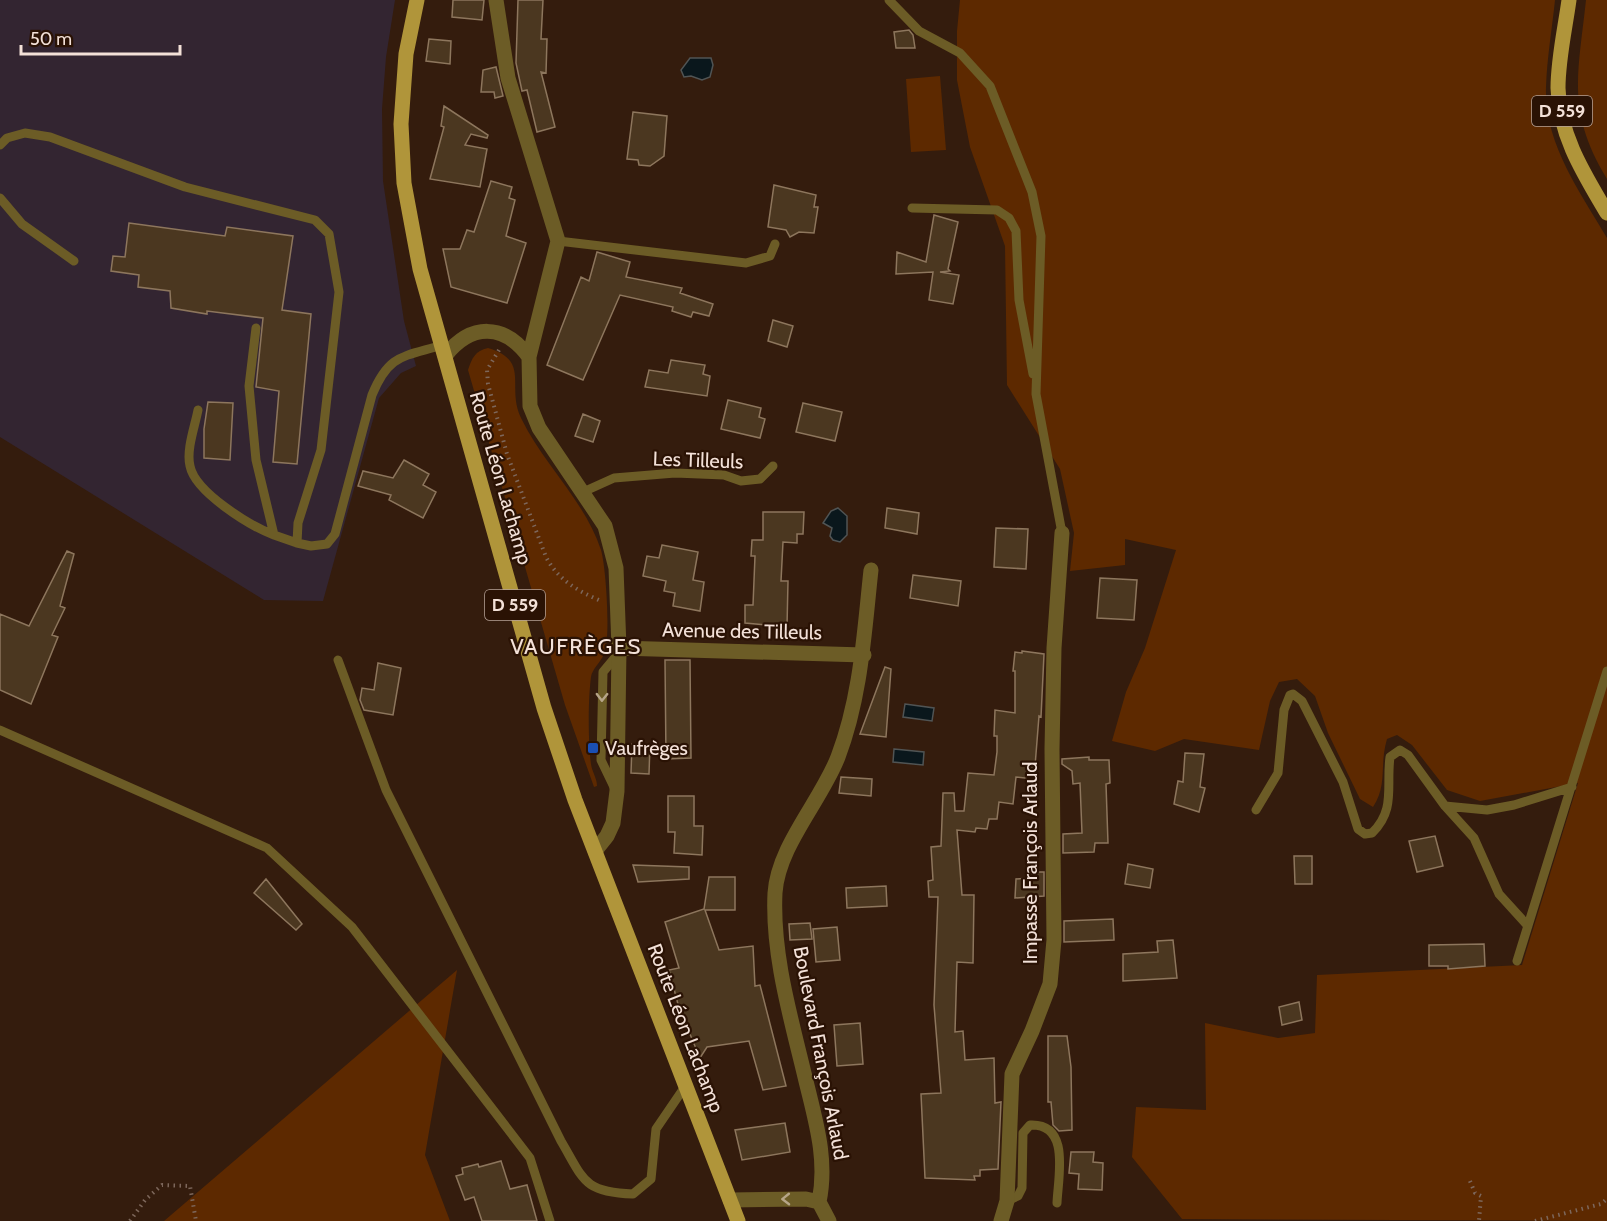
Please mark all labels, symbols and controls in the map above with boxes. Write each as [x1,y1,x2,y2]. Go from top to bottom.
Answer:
scale bar [21,18,180,56]
text: 50 m [30,28,72,50]
road number: D 559 [1532,96,1592,126]
street label: Route Léon Lachamp [465,389,537,567]
street label: Les Tilleuls [652,446,744,474]
road number: D 559 [485,590,545,620]
street label: Avenue des Tilleuls [662,618,822,644]
district label: VAUFRÈGES [510,633,642,660]
one-way arrow [596,692,608,701]
place label: Vaufrèges [605,736,688,760]
marker: Vaufrèges [586,741,600,755]
street label: Impasse François Arlaud [1018,762,1042,964]
street label: Route Léon Lachamp [643,940,729,1116]
street label: Boulevard François Arlaud [788,944,854,1162]
one-way arrow [781,1193,790,1205]

